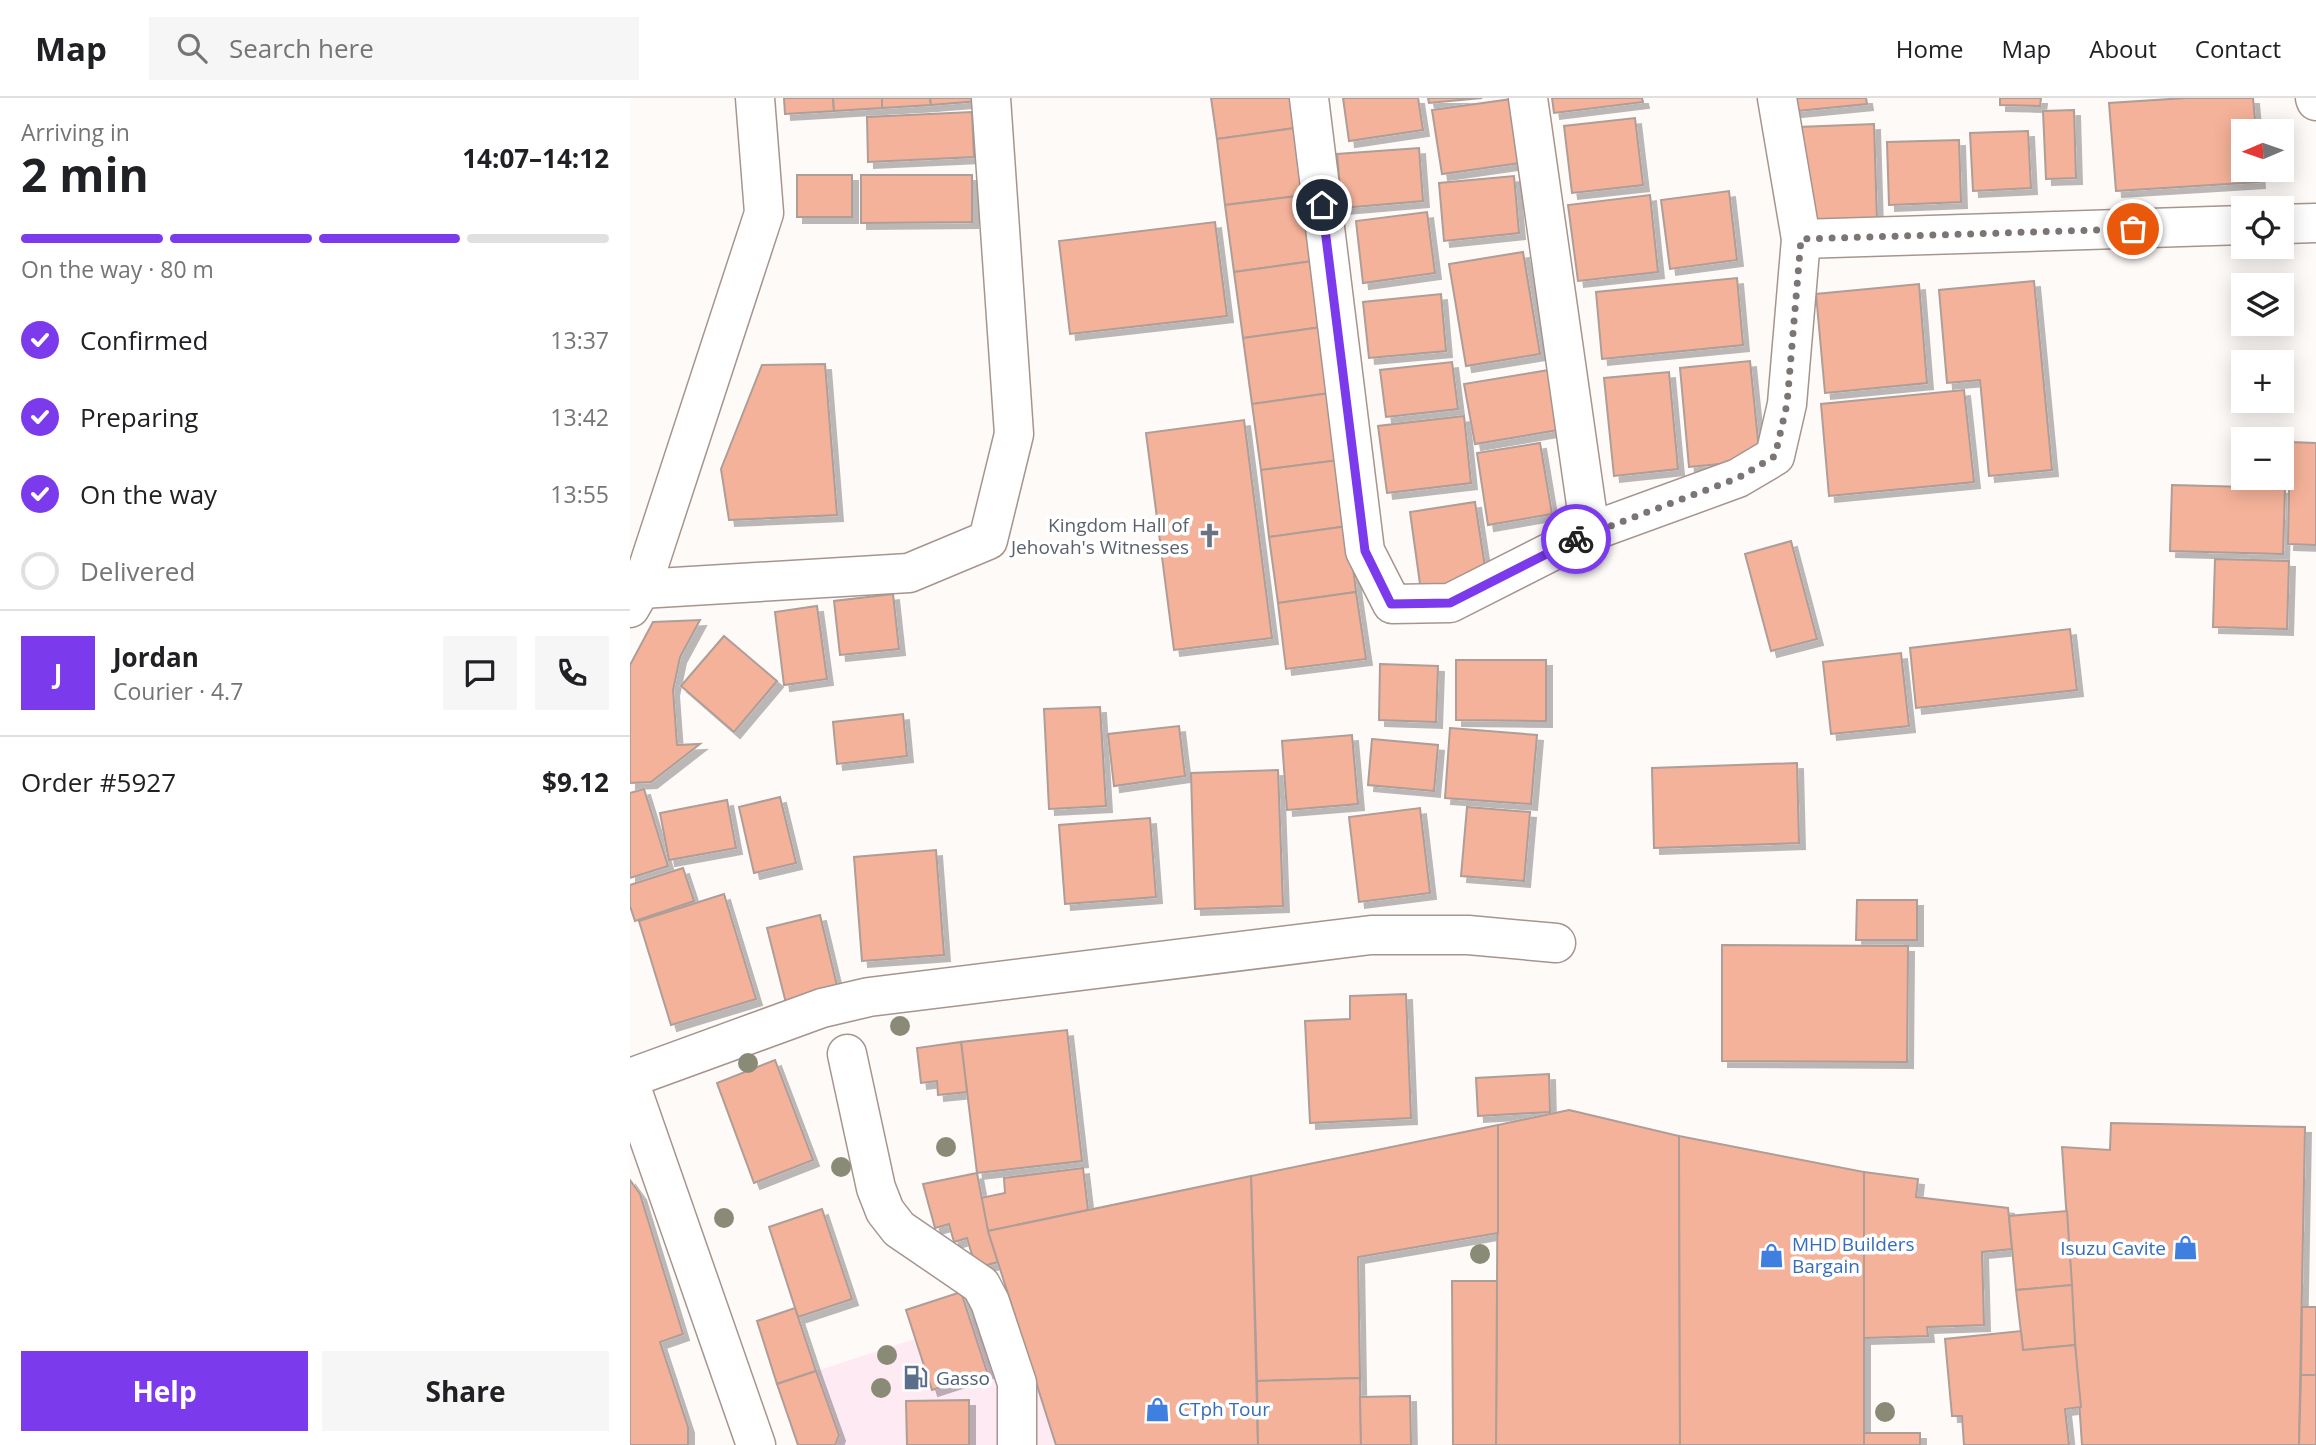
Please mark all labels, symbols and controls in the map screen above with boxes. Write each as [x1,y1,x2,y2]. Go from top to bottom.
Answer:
search box [149,17,639,80]
text: Map [35,26,107,71]
icon: search [173,29,211,67]
text: Search here [229,30,374,66]
text: Home [1896,32,1964,65]
text: Map [2002,32,2051,65]
text: About [2089,32,2157,65]
text: Contact [2195,32,2281,65]
text: Arriving in [21,116,130,148]
north arrow [2231,119,2294,182]
map controls [2231,119,2294,490]
text: 14:07–14:12 [462,140,609,176]
text: 2 min [21,143,149,205]
pin [1292,175,1352,235]
icon: home [1303,186,1341,224]
button: locate [2231,196,2294,259]
pin [2103,199,2163,259]
icon: bag [2114,210,2152,248]
text: On the way · 80 m [21,253,214,285]
button: layers [2231,273,2294,336]
icon: check [21,321,59,359]
text: Confirmed [80,322,208,358]
text: 13:37 [550,324,609,356]
button: + [2231,350,2294,413]
icon: check [21,398,59,436]
text: Preparing [80,399,198,435]
text: 13:42 [550,401,609,433]
button: − [2231,427,2294,490]
icon: check [21,475,59,513]
text: On the way [80,476,217,512]
text: 13:55 [550,478,609,510]
courier [1541,504,1611,574]
place label: Kingdom Hall of Jehovah's Witnesses [1009,512,1191,560]
icon: bike [1557,520,1595,558]
church icon: Kingdom Hall of Jehovah's Witnesses [1195,522,1223,550]
text: Delivered [80,553,195,589]
button: chat [443,636,517,710]
button: phone [535,636,609,710]
text: Jordan [113,639,199,675]
text: J [54,655,62,691]
text: Courier · 4.7 [113,675,243,707]
text: Order #5927 [21,764,176,800]
text: $9.12 [542,764,609,800]
place label: MHD Builders Bargain [1792,1231,1914,1279]
shop icon: Isuzu Cavite [2172,1234,2200,1262]
place label: Isuzu Cavite [2060,1235,2166,1261]
shop icon: MHD Builders Bargain [1758,1241,1786,1269]
button: Help [21,1351,308,1431]
button: Share [322,1351,609,1431]
fuel station icon: Gasso [902,1364,930,1392]
place label: Gasso [936,1365,990,1391]
shop icon: CTph Tour [1144,1395,1172,1423]
place label: CTph Tour [1178,1396,1270,1422]

